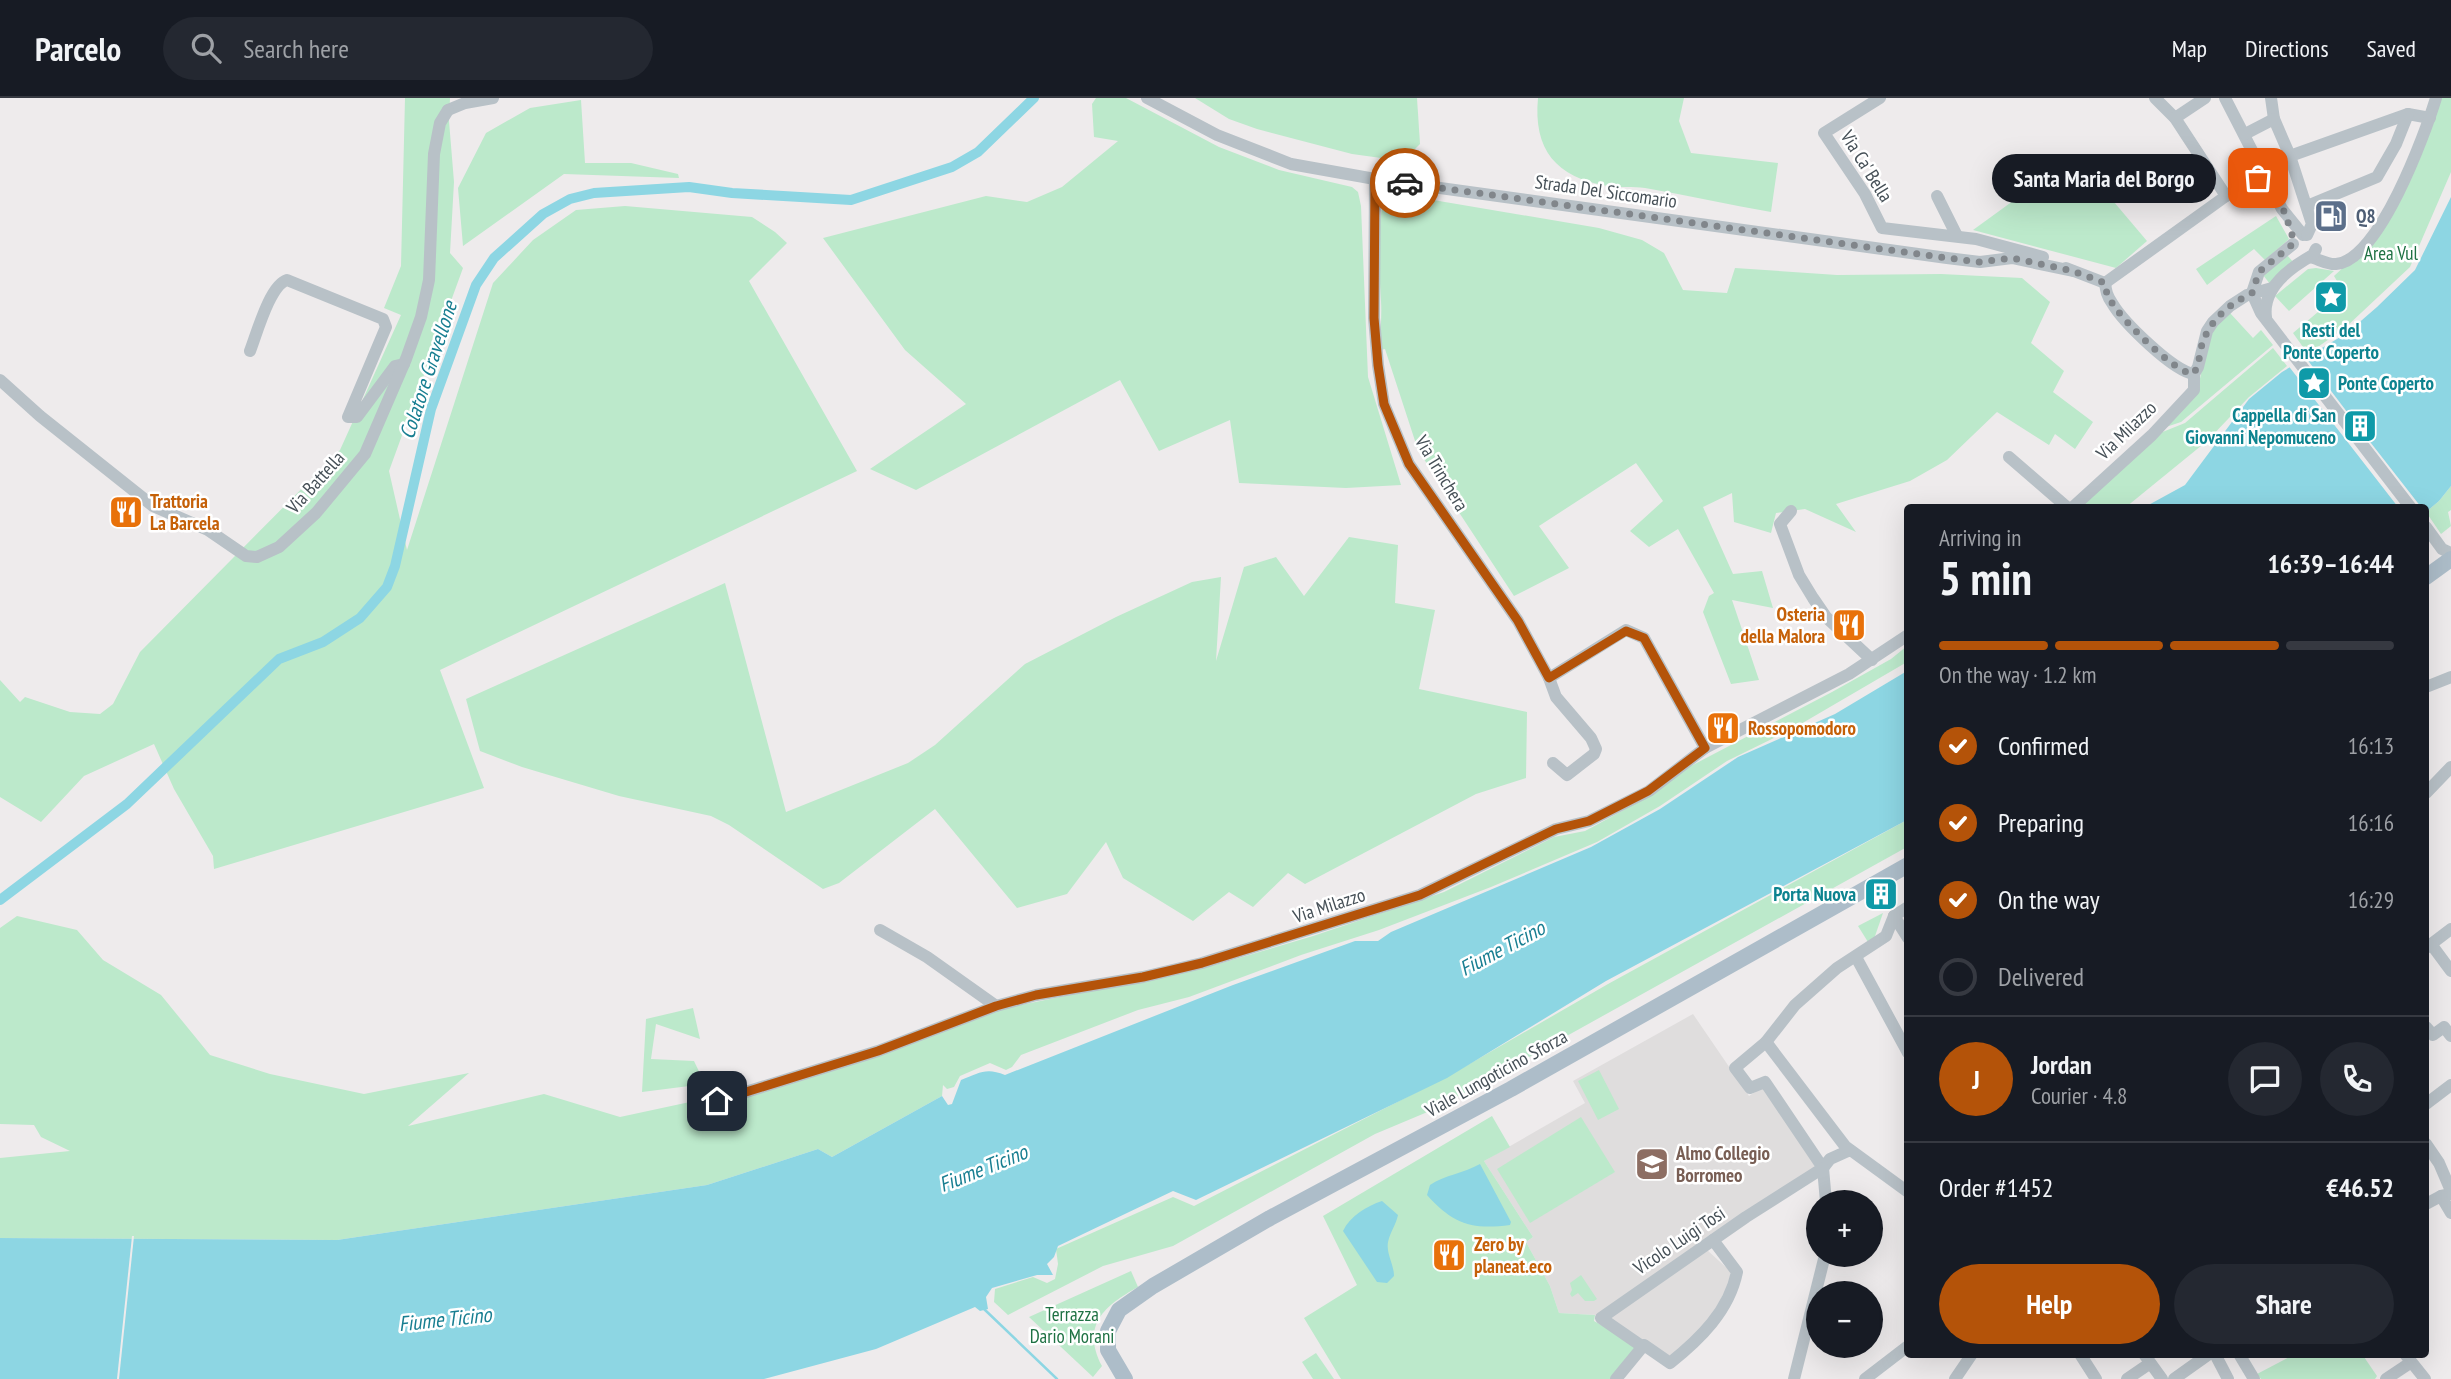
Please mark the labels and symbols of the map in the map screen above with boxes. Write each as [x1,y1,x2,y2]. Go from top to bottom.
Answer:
street label: Via Ca' Bella [1835,125,1898,206]
courier [1370,148,1440,218]
pin [2228,148,2288,208]
callout: Santa Maria del Borgo [1992,154,2216,202]
street label: Strada Del Siccomario [1533,169,1679,213]
fuel station icon: Q8 [2312,197,2350,235]
place label: Q8 [2356,204,2376,228]
park label: Area Vul [2364,241,2419,265]
place icon: Resti del Ponte Coperto [2312,278,2350,316]
water label: Colatore Gravellone [393,297,463,442]
place label: Resti del Ponte Coperto [2283,318,2379,364]
place icon: Ponte Coperto [2295,364,2333,402]
place label: Ponte Coperto [2338,371,2434,395]
street label: Via Milazzo [2090,396,2161,465]
place label: Cappella di San Giovanni Nepomuceno [2185,403,2336,449]
building icon: Cappella di San Giovanni Nepomuceno [2341,407,2379,445]
street label: Via Trinchera [1409,430,1474,515]
street label: Via Battella [280,446,349,519]
place label: Trattoria La Barcela [150,489,220,535]
restaurant icon: Trattoria La Barcela [107,493,145,531]
place label: Osteria della Malora [1740,602,1825,648]
restaurant icon: Osteria della Malora [1830,606,1868,644]
restaurant icon: Rossopomodoro [1704,709,1742,747]
place label: Rossopomodoro [1748,716,1856,740]
building icon: Porta Nuova [1862,875,1900,913]
street label: Via Milazzo [1289,882,1368,928]
place label: Porta Nuova [1773,882,1856,906]
water label: Fiume Ticino [1455,913,1551,982]
street label: Viale Lungoticino Sforza [1420,1024,1571,1123]
pin [687,1071,747,1131]
water label: Fiume Ticino [935,1137,1033,1198]
place label: Almo Collegio Borromeo [1675,1141,1770,1187]
school or university icon: Almo Collegio Borromeo [1633,1145,1671,1183]
street label: Vicolo Luigi Tosi [1628,1201,1729,1280]
place label: Zero by planeat.eco [1474,1232,1552,1278]
restaurant icon: Zero by planeat.eco [1430,1236,1468,1274]
water label: Fiume Ticino [397,1301,494,1337]
park label: Terrazza Dario Morani [1030,1302,1114,1348]

